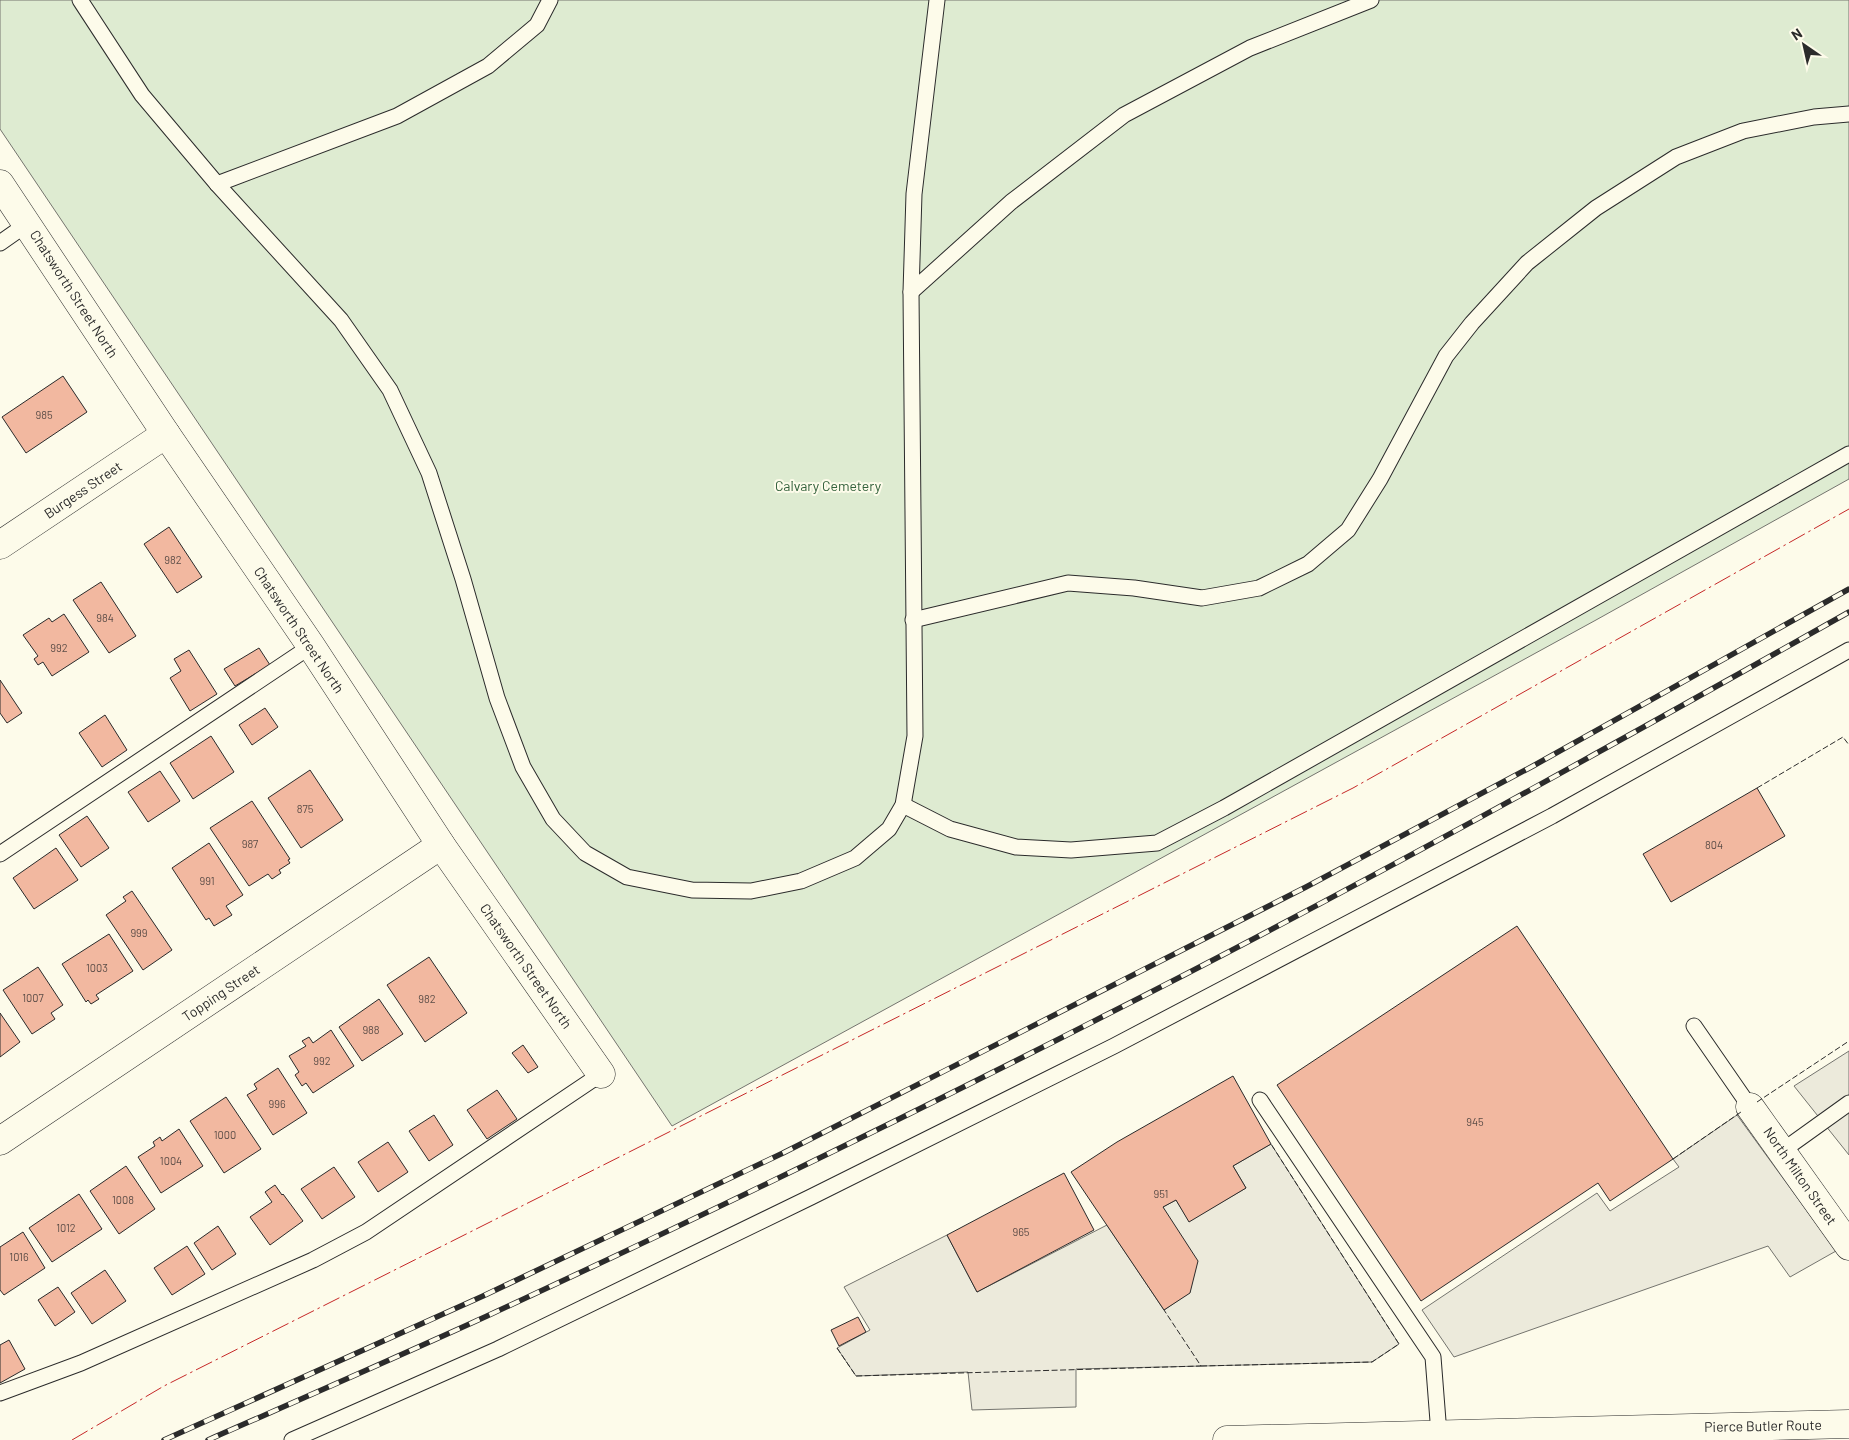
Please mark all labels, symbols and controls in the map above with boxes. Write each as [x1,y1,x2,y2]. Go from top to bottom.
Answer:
north arrow [1779,20,1829,70]
text: N [1788,24,1805,43]
street label: Chatsworth Street North [27,227,122,361]
house number: 985 [35,408,53,421]
street label: Burgess Street [41,457,125,522]
park label: Calvary Cemetery [775,477,882,494]
house number: 982 [164,553,182,566]
street label: Chatsworth Street North [251,563,348,696]
house number: 984 [96,611,114,624]
house number: 992 [50,641,68,654]
house number: 875 [297,802,314,815]
house number: 987 [242,837,258,850]
house number: 804 [1705,838,1723,851]
house number: 991 [199,874,215,887]
street label: Chatsworth Street North [477,900,576,1032]
house number: 999 [130,926,148,939]
street label: Topping Street [179,960,263,1025]
house number: 1003 [86,961,108,974]
house number: 1007 [22,991,44,1004]
house number: 982 [418,992,436,1005]
house number: 988 [362,1023,380,1036]
house number: 992 [313,1054,331,1067]
house number: 996 [268,1097,286,1110]
house number: 945 [1466,1115,1484,1128]
street label: North Milton Street [1760,1123,1841,1228]
house number: 1000 [214,1128,236,1141]
house number: 1004 [160,1154,182,1167]
house number: 951 [1154,1187,1168,1200]
house number: 1008 [112,1193,134,1206]
house number: 1012 [56,1221,76,1234]
house number: 965 [1012,1225,1030,1238]
house number: 1016 [9,1250,29,1263]
street label: Pierce Butler Route [1704,1416,1822,1435]

